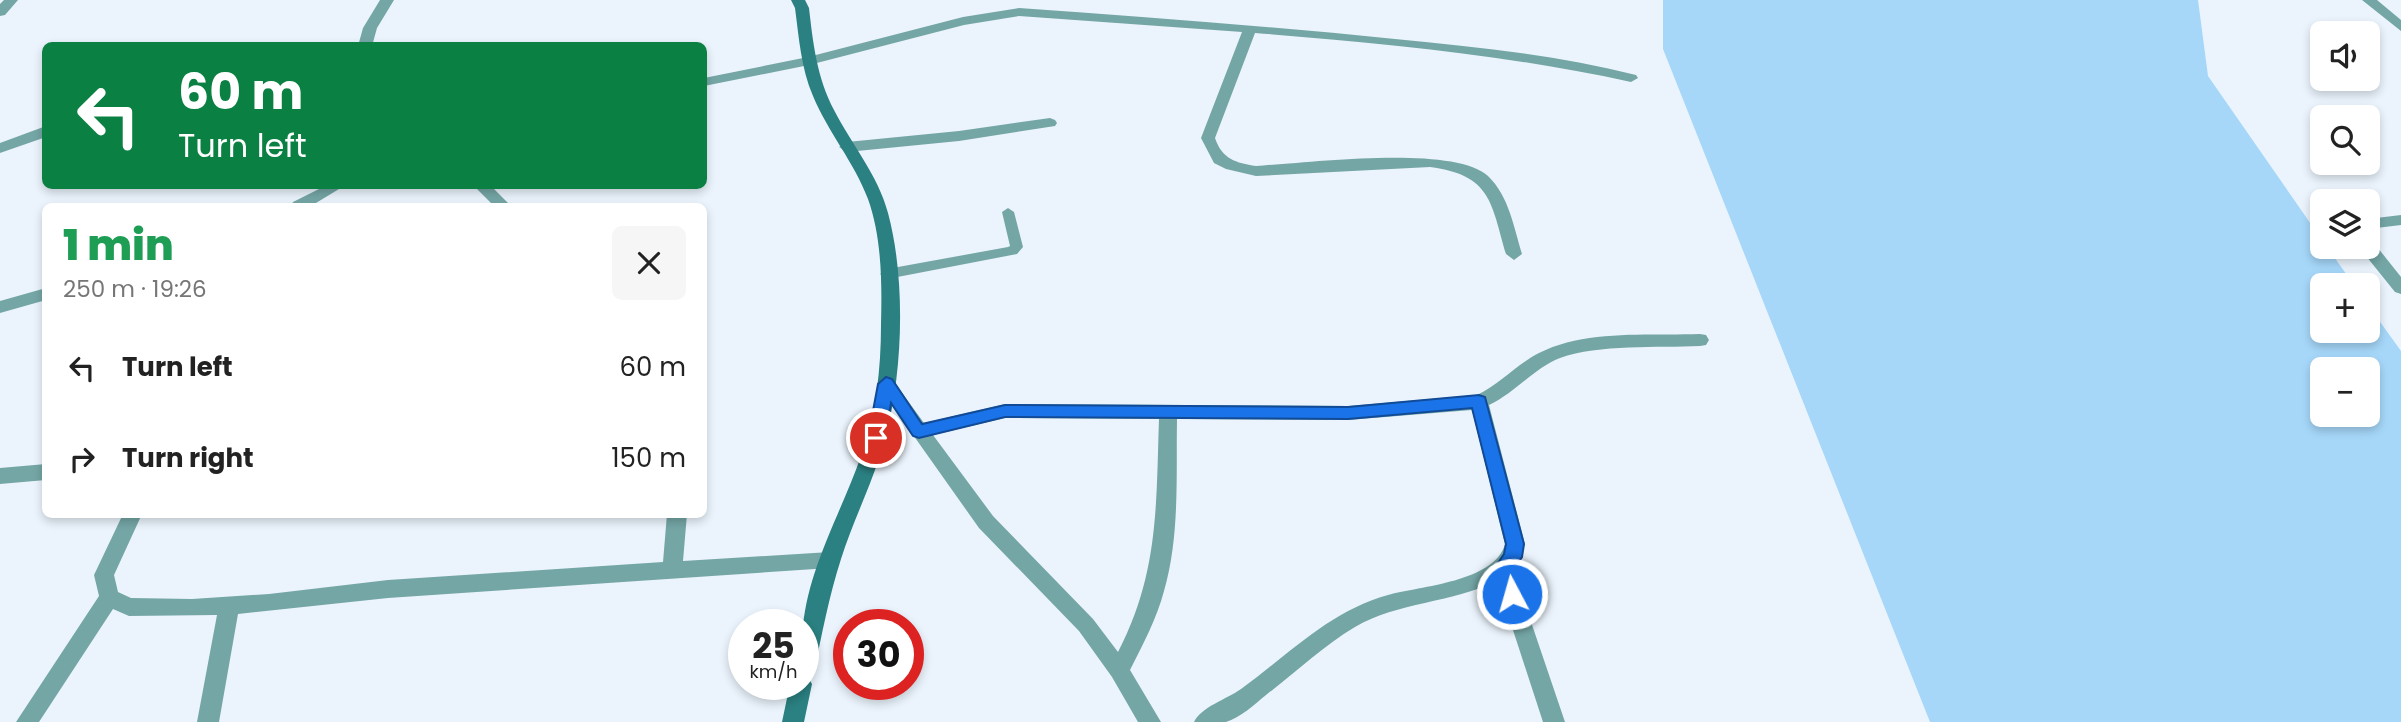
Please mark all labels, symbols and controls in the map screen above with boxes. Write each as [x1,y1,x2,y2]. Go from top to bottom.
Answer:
map controls [2310,21,2380,427]
button: sound [2310,21,2380,91]
text: 60 m [178,58,303,126]
icon: left [63,70,154,161]
button: search [2310,105,2380,175]
text: Turn left [178,123,307,168]
button: layers [2310,189,2380,259]
text: 1 min [63,216,174,275]
button: close [612,226,686,300]
text: 250 m · 19:26 [63,273,207,305]
button: + [2310,273,2380,343]
icon: left [63,349,101,387]
text: Turn left [122,349,233,385]
text: 60 m [619,349,686,385]
button: − [2310,357,2380,427]
pin [846,408,906,468]
icon: arrive [857,419,895,457]
icon: right [63,440,101,478]
text: Turn right [122,440,254,476]
text: 150 m [611,440,686,476]
position arrow [1475,557,1549,631]
speed limit sign: 30 [833,609,924,700]
text: 25 [752,621,795,670]
text: km/h [750,659,797,684]

